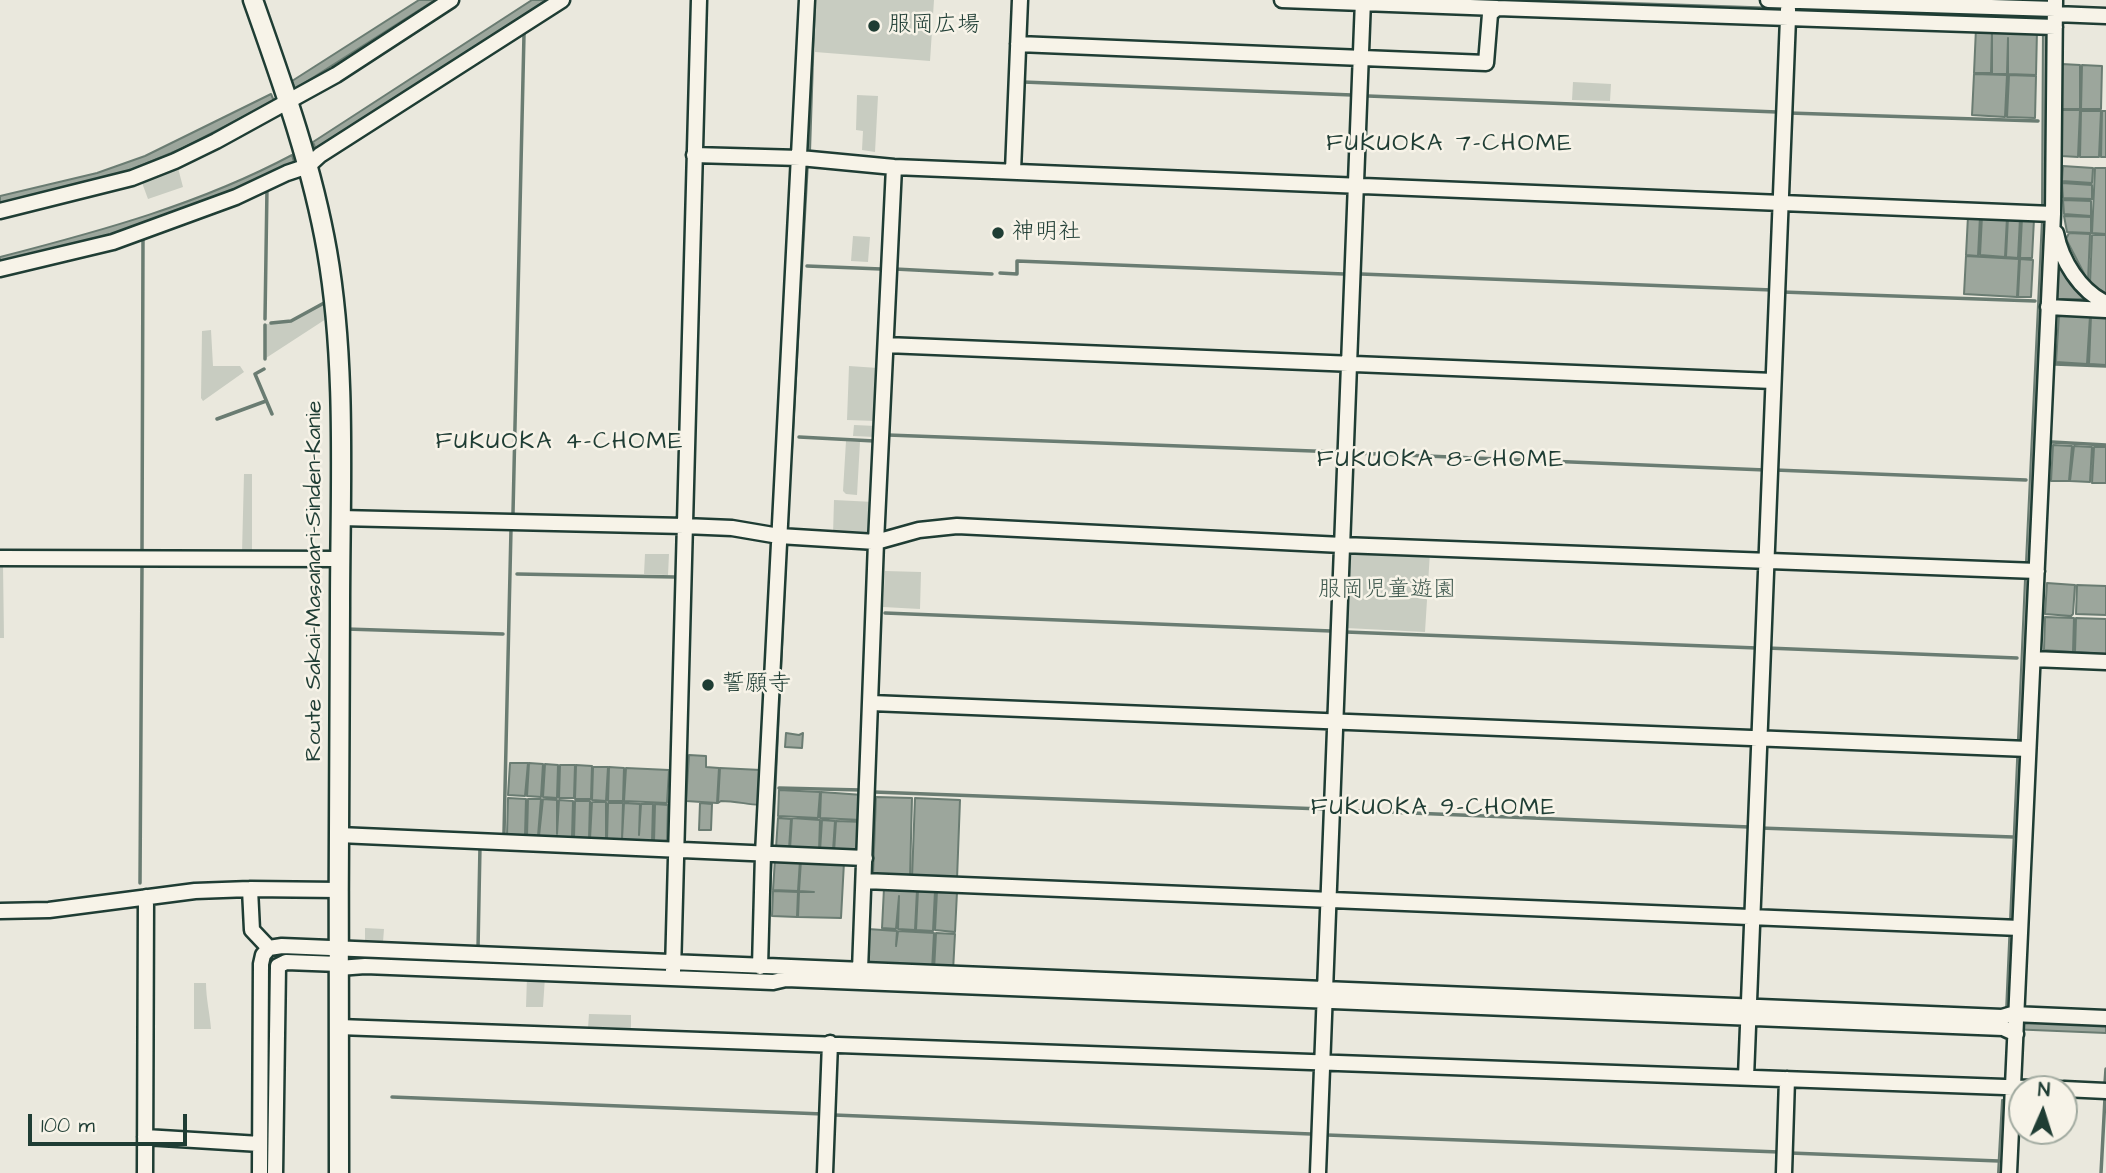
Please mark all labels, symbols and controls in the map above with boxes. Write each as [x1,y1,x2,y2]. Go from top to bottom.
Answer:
place label: 服岡広場 [888,12,980,40]
marker: 服岡広場 [866,18,882,34]
district label: FUKUOKA 7-CHOME [1328,131,1572,159]
place label: 神明社 [1012,219,1081,247]
marker: 神明社 [990,225,1006,241]
street label: Route Sakai-Masanari-Sinden-Kanie [301,400,329,762]
district label: FUKUOKA 4-CHOME [437,429,683,457]
district label: FUKUOKA 8-CHOME [1319,447,1563,475]
park label: 服岡児童遊園 [1318,577,1456,605]
place label: 誓願寺 [722,671,791,699]
marker: 誓願寺 [700,677,716,693]
district label: FUKUOKA 9-CHOME [1313,795,1555,823]
north arrow [2008,1075,2078,1145]
text: N [2037,1077,2051,1104]
scale bar [32,1100,191,1144]
text: 100 m [41,1111,95,1140]

